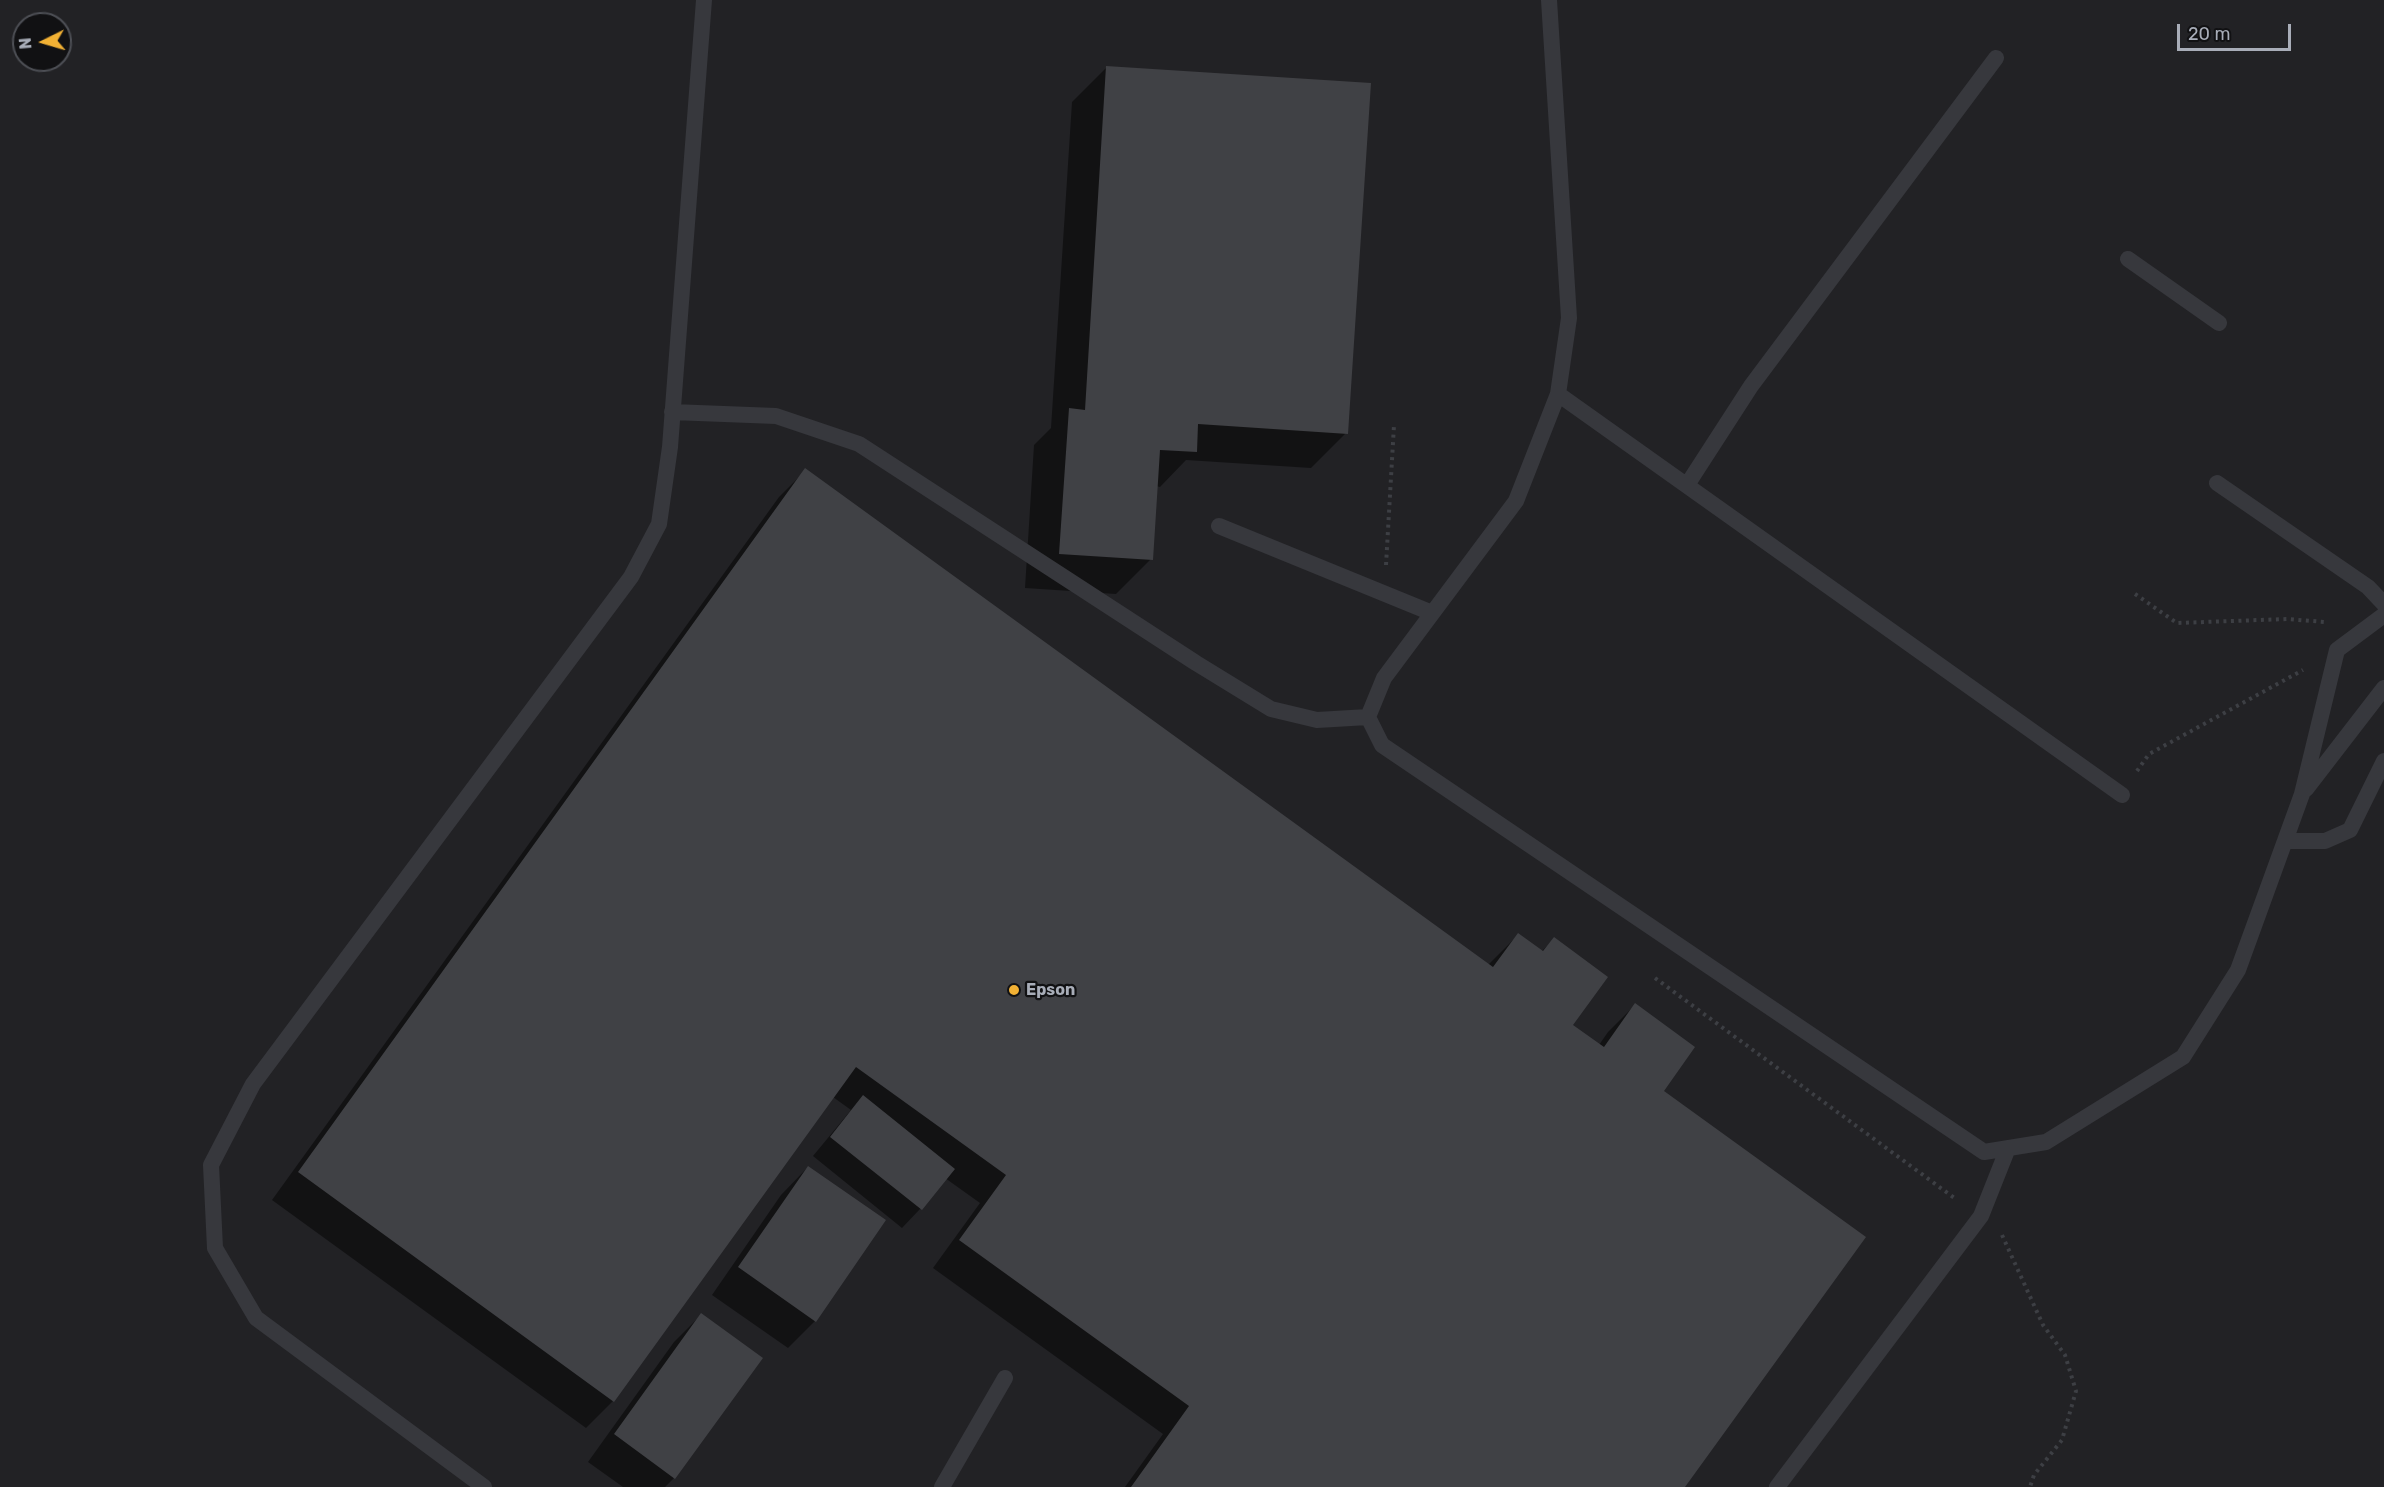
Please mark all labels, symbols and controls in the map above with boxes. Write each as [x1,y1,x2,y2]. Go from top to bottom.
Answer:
north arrow [12,12,72,72]
scale bar [2180,12,2294,50]
text: 20 m [2188,23,2230,45]
text: N [16,37,36,50]
place label: Epson [1026,980,1075,1000]
marker: Epson [1007,983,1021,997]

